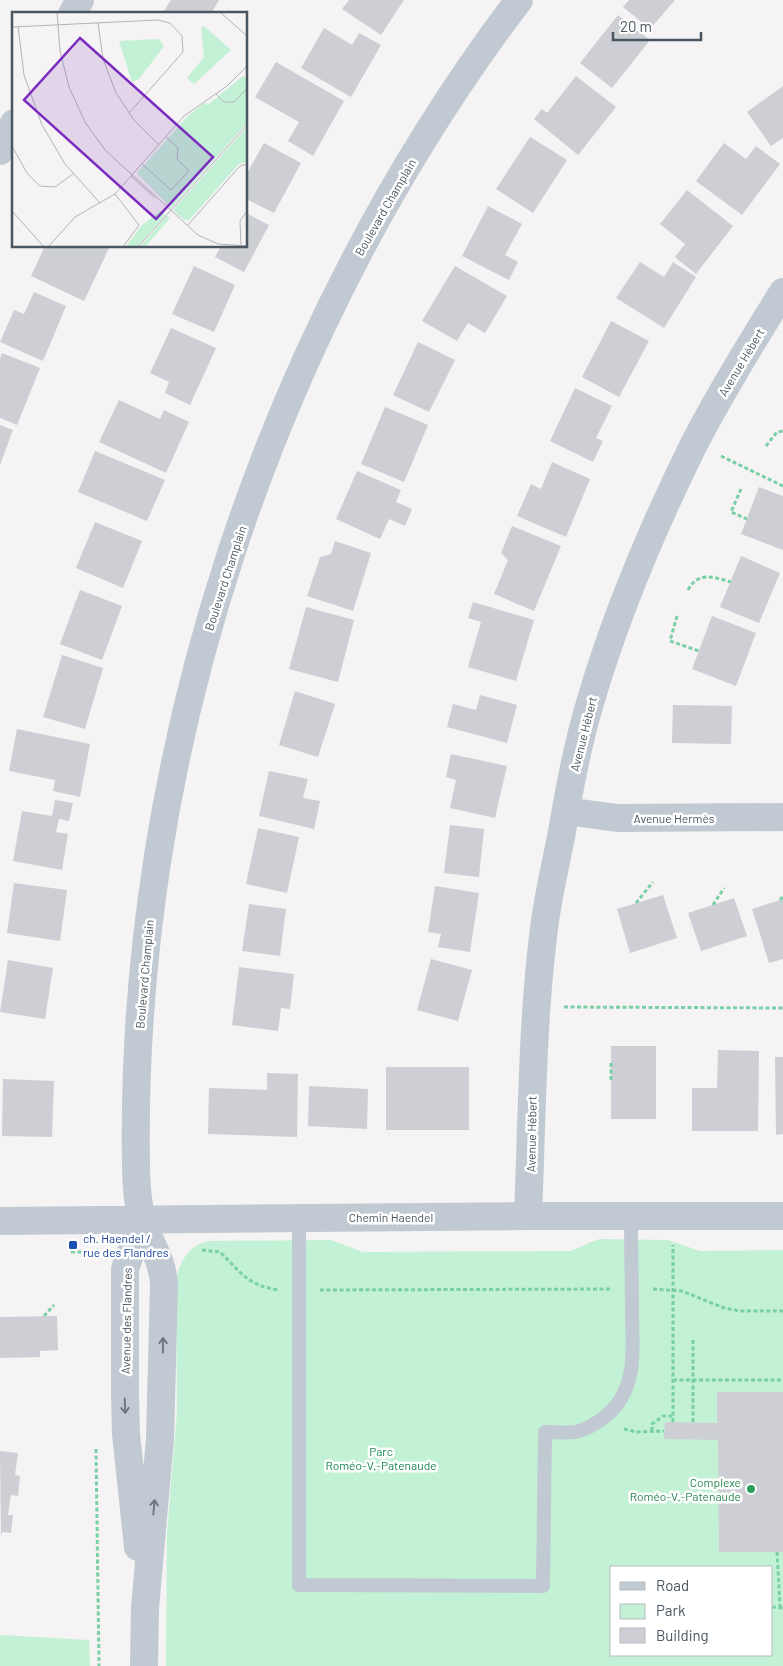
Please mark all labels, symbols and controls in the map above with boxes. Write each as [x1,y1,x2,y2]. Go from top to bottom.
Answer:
scale bar [613,10,700,42]
inset map [12,12,248,248]
text: 20 m [620,17,652,35]
street label: Boulevard Champlain [352,156,418,258]
street label: Avenue Hébert [715,326,767,398]
street label: Boulevard Champlain [201,524,249,632]
street label: Avenue Hébert [567,695,599,773]
street label: Avenue Hermès [633,811,715,825]
street label: Boulevard Champlain [132,919,156,1029]
street label: Avenue Hébert [523,1096,539,1172]
street label: Chemin Haendel [349,1210,433,1224]
place label: ch. Haendel / rue des Flandres [83,1231,169,1259]
marker: ch. Haendel / rue des Flandres [67,1239,79,1251]
street label: Avenue des Flandres [118,1267,134,1374]
one-way arrow [158,1337,168,1353]
one-way arrow [121,1397,130,1413]
park label: Parc Roméo-V.-Patenaude [325,1444,437,1472]
place label: Complexe Roméo-V.-Patenaude [630,1475,741,1503]
marker: Complexe Roméo-V.-Patenaude [745,1483,757,1495]
one-way arrow [149,1499,159,1515]
legend [610,1566,773,1656]
text: Road [656,1576,689,1594]
text: Park [656,1601,686,1619]
text: Building [656,1626,709,1644]

